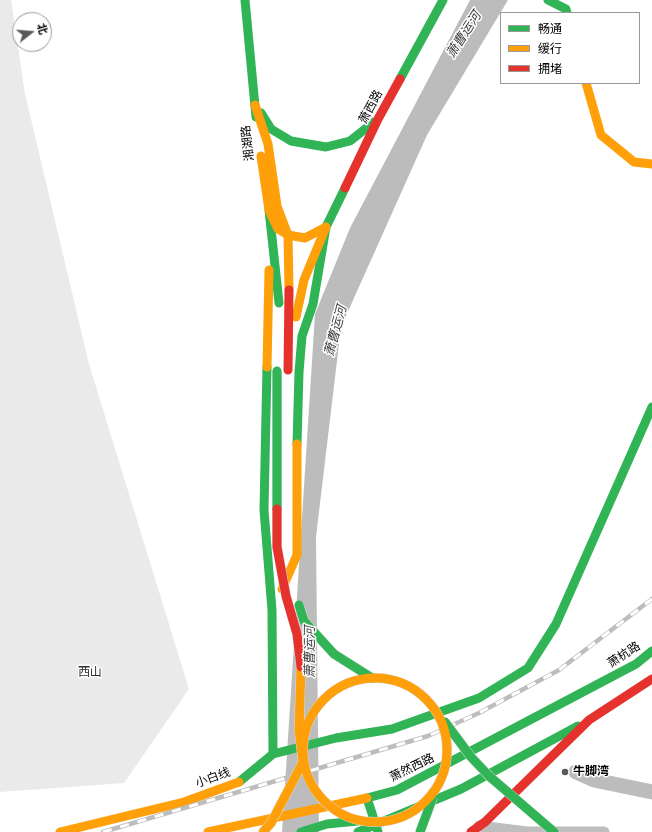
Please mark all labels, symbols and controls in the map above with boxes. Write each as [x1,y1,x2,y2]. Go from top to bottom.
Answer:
water label: 萧曹运河 [443,9,485,61]
north arrow [12,12,52,52]
legend [500,12,640,84]
text: 畅通 [538,20,562,37]
text: 北 [34,21,52,36]
text: 缓行 [538,40,562,57]
text: 拥堵 [538,60,562,77]
street label: 萧西路 [356,88,386,126]
street label: 湘湖路 [239,124,257,162]
water label: 萧曹运河 [322,304,350,358]
water label: 萧曹运河 [302,626,318,678]
street label: 萧杭路 [605,639,643,671]
park label: 西山 [78,666,102,680]
street label: 萧然西路 [387,751,437,785]
street label: 小白线 [194,765,232,791]
place label: 牛脚湾 [573,765,609,779]
marker: 牛脚湾 [560,767,570,777]

